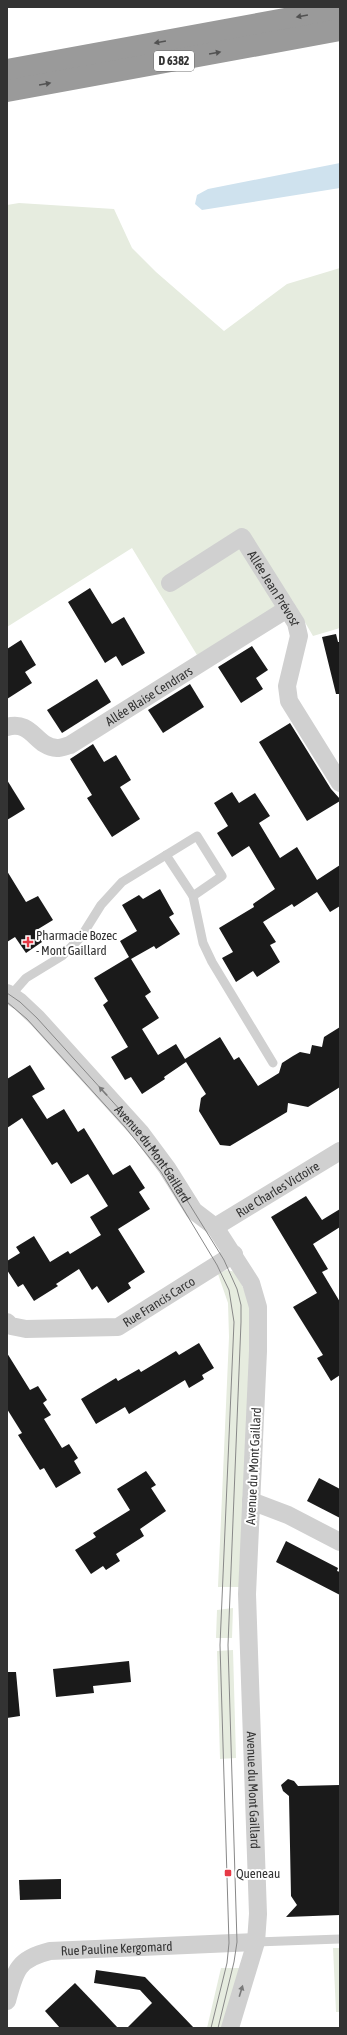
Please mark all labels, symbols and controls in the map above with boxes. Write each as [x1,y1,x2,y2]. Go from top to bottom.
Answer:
one-way arrow [296,13,308,19]
one-way arrow [154,39,166,45]
one-way arrow [208,50,221,56]
road number: D 6382 [154,51,194,71]
one-way arrow [39,81,51,87]
street label: Allée Jean Prévost [244,548,303,627]
street label: Allée Blaise Cendrars [103,663,196,729]
place label: Pharmacie Bozec - Mont Gaillard [36,928,117,958]
marker: Pharmacie Bozec - Mont Gaillard [23,937,33,947]
one-way arrow [99,1085,108,1096]
street label: Avenue du Mont Gaillard [112,1102,193,1205]
street label: Rue Charles Victoire [233,1158,322,1221]
street label: Rue Francis Carco [120,1274,198,1330]
street label: Avenue du Mont Gaillard [243,1407,264,1525]
street label: Avenue du Mont Gaillard [244,1731,263,1849]
place label: Queneau [236,1866,280,1881]
marker: Queneau [223,1868,233,1878]
street label: Rue Pauline Kergomard [60,1939,173,1959]
one-way arrow [238,1984,244,1996]

